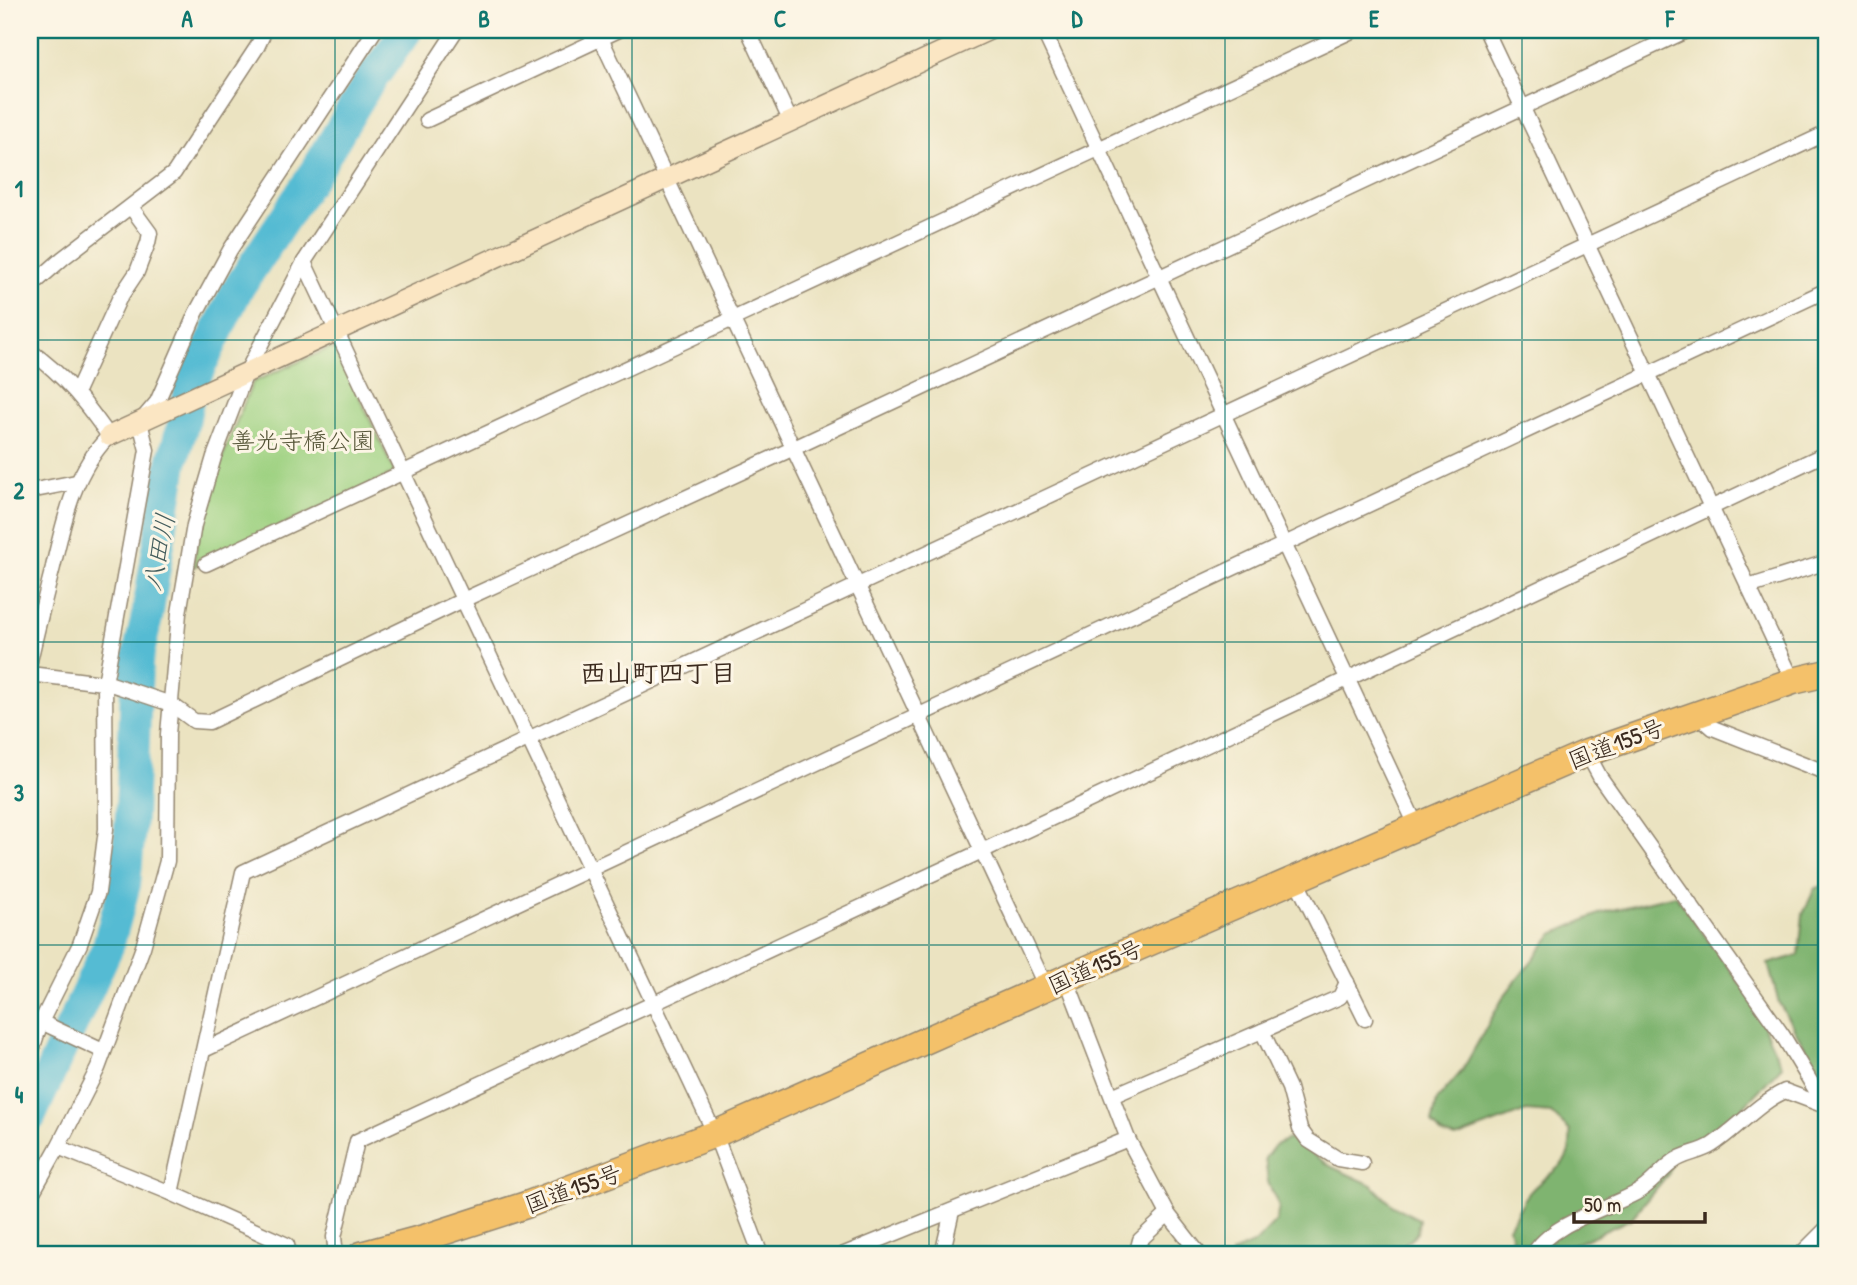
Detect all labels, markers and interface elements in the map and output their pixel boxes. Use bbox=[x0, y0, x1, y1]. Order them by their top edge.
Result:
text: A bbox=[181, 3, 193, 34]
text: B bbox=[478, 3, 490, 34]
text: C bbox=[774, 3, 786, 34]
text: D bbox=[1072, 3, 1084, 34]
text: E bbox=[1369, 3, 1380, 34]
text: F bbox=[1665, 3, 1676, 34]
text: 1 bbox=[15, 173, 23, 204]
park label: 善光寺橋公園 bbox=[231, 424, 375, 456]
text: 2 bbox=[14, 475, 25, 506]
water label: 八田川 bbox=[133, 510, 183, 594]
district label: 西山町四丁目 bbox=[580, 655, 736, 690]
street label: 国道155号 bbox=[1563, 710, 1669, 776]
text: 3 bbox=[14, 777, 24, 808]
street label: 国道155号 bbox=[1042, 931, 1148, 1001]
text: 4 bbox=[15, 1079, 24, 1110]
street label: 国道155号 bbox=[520, 1156, 626, 1220]
scale bar bbox=[1574, 1180, 1705, 1224]
text: 50 m bbox=[1584, 1190, 1621, 1219]

